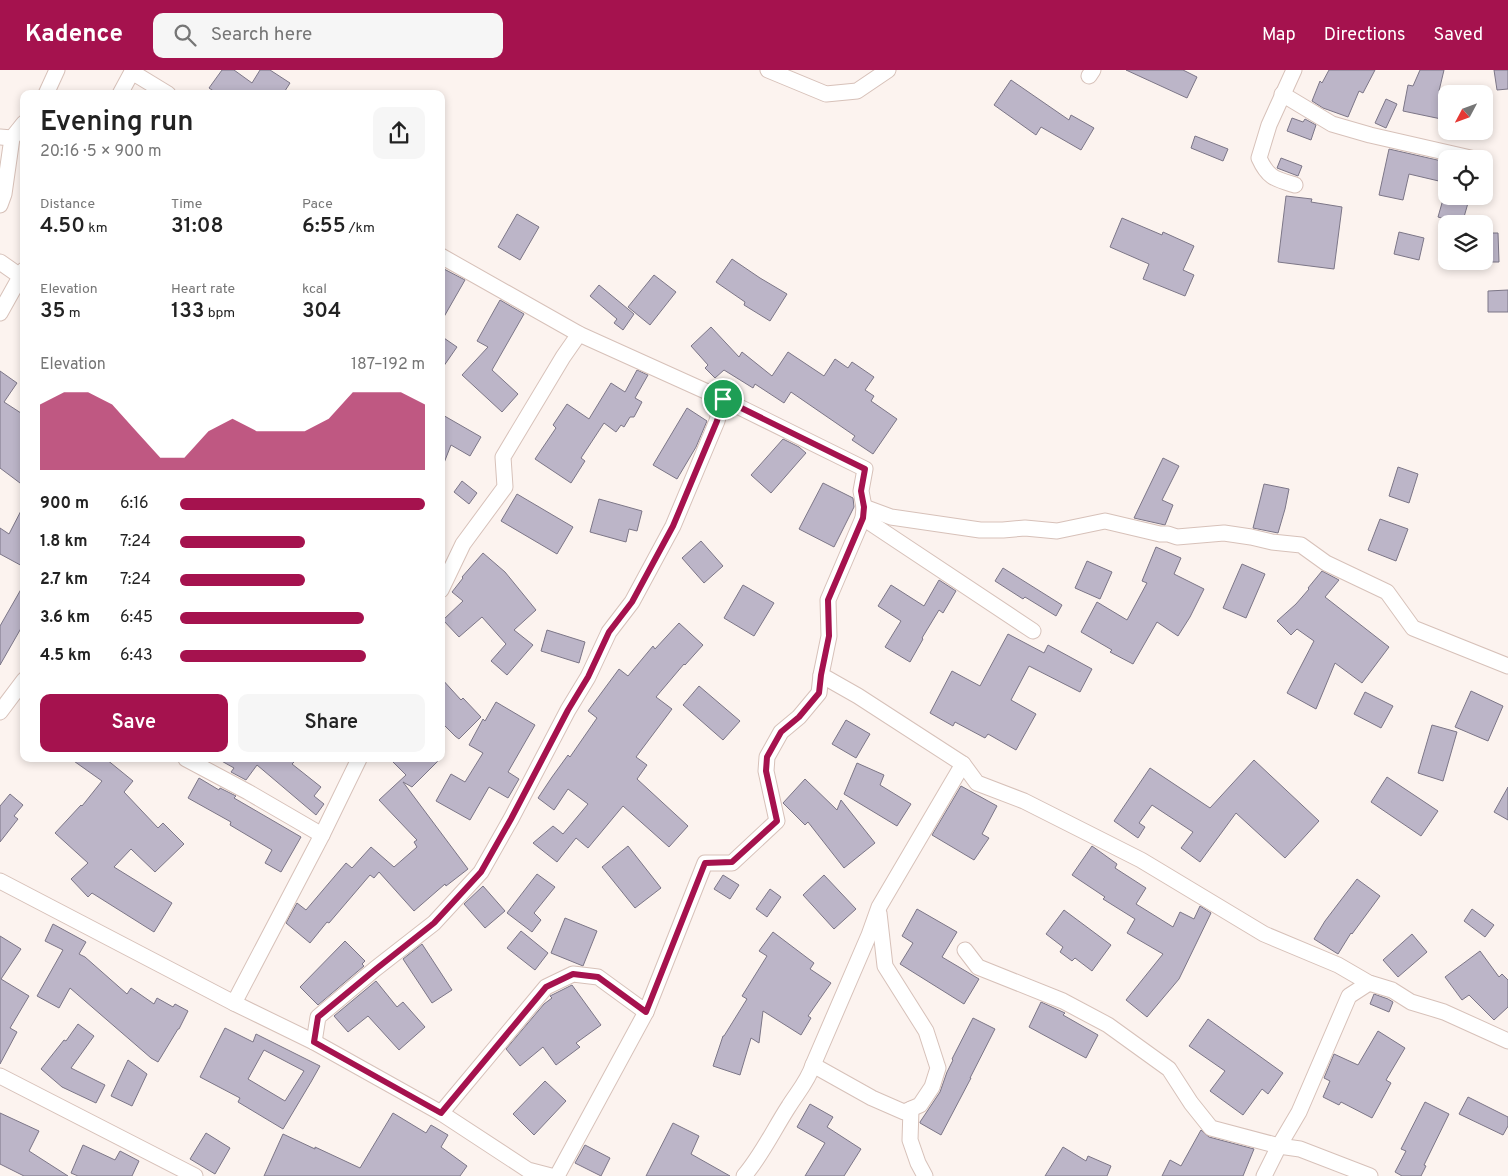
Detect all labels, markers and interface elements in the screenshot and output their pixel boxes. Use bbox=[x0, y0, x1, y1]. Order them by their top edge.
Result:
search box bbox=[153, 13, 503, 58]
text: Kadence bbox=[25, 20, 123, 50]
icon: search bbox=[171, 21, 199, 49]
text: Search here bbox=[211, 23, 312, 47]
text: Map bbox=[1262, 24, 1296, 47]
text: Directions bbox=[1324, 24, 1406, 47]
text: Saved bbox=[1434, 24, 1483, 47]
north arrow bbox=[1438, 85, 1492, 140]
map controls bbox=[1438, 85, 1493, 270]
text: Evening run bbox=[40, 105, 194, 141]
button: share bbox=[373, 107, 425, 159]
text: 20:16 · 5 × 900 m bbox=[40, 142, 162, 162]
button: locate bbox=[1438, 150, 1493, 205]
text: Distance bbox=[40, 196, 95, 213]
text: Time bbox=[171, 196, 202, 213]
text: Pace bbox=[302, 196, 333, 213]
text: 4.50 bbox=[40, 213, 85, 240]
text: 31:08 bbox=[171, 213, 224, 240]
text: 6:55 bbox=[302, 213, 346, 240]
button: layers bbox=[1438, 215, 1493, 270]
text: km bbox=[85, 220, 108, 237]
text: /km bbox=[346, 220, 375, 237]
text: Elevation bbox=[40, 281, 98, 298]
text: Heart rate bbox=[171, 281, 235, 298]
text: kcal bbox=[302, 281, 327, 298]
text: 35 bbox=[40, 298, 66, 325]
text: 133 bbox=[171, 298, 204, 325]
text: 304 bbox=[302, 298, 341, 325]
text: m bbox=[66, 305, 81, 322]
text: bpm bbox=[204, 305, 235, 322]
text: Elevation bbox=[40, 355, 106, 375]
text: 187–192 m bbox=[351, 355, 425, 375]
pin bbox=[702, 378, 744, 420]
icon: arrive bbox=[709, 385, 737, 413]
text: 900 m bbox=[40, 494, 89, 514]
text: 6:16 bbox=[120, 494, 149, 514]
text: 1.8 km bbox=[40, 532, 87, 552]
text: 7:24 bbox=[120, 532, 151, 552]
text: 2.7 km bbox=[40, 570, 88, 590]
text: 7:24 bbox=[120, 570, 151, 590]
text: 3.6 km bbox=[40, 608, 90, 628]
text: 6:45 bbox=[120, 608, 153, 628]
text: 4.5 km bbox=[40, 646, 91, 666]
text: 6:43 bbox=[120, 646, 153, 666]
button: Save bbox=[40, 694, 228, 752]
button: Share bbox=[238, 694, 425, 752]

